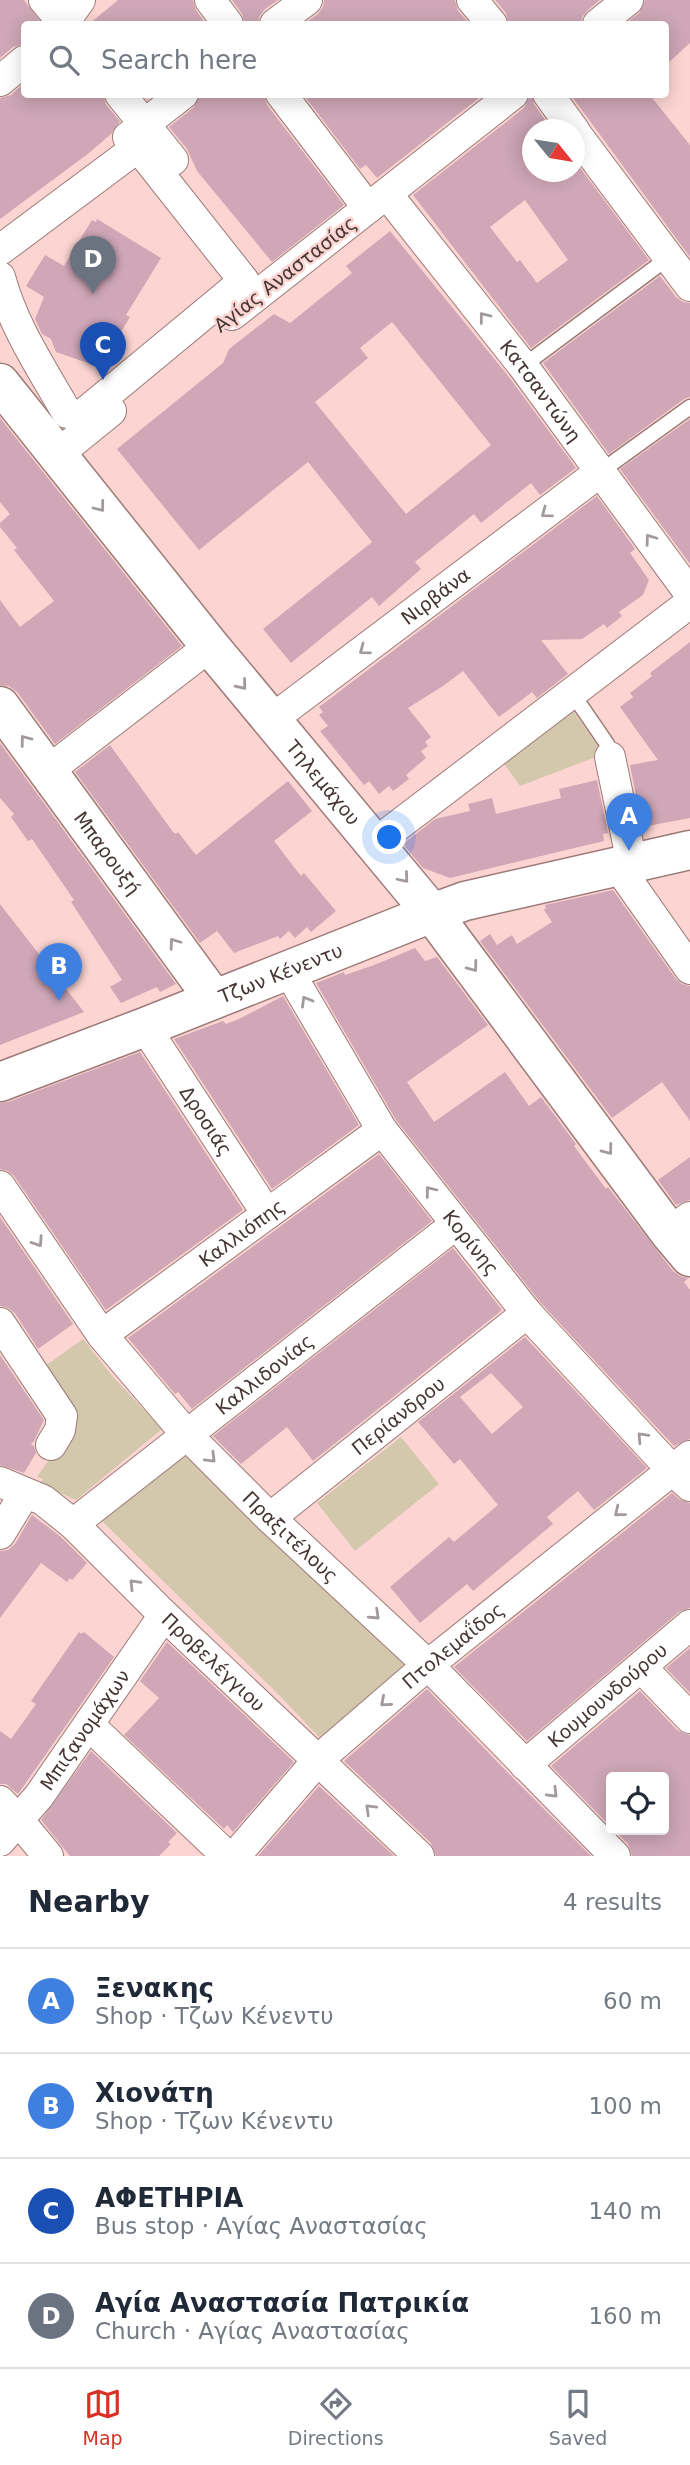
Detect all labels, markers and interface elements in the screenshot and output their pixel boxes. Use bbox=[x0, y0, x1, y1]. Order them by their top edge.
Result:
search box bbox=[21, 21, 669, 98]
icon: search bbox=[45, 41, 83, 79]
text: Search here bbox=[101, 45, 257, 75]
north arrow bbox=[522, 119, 585, 182]
street label: Αγίας Αναστασίας bbox=[209, 212, 361, 336]
pin: D bbox=[70, 236, 116, 294]
one-way arrow bbox=[480, 313, 493, 325]
pin: C bbox=[80, 322, 126, 380]
street label: Κατσαντώνη bbox=[496, 336, 586, 446]
one-way arrow bbox=[92, 500, 105, 512]
one-way arrow bbox=[541, 505, 554, 518]
one-way arrow bbox=[645, 534, 658, 547]
street label: Νιρβάνα bbox=[397, 563, 474, 629]
one-way arrow bbox=[359, 642, 372, 654]
one-way arrow bbox=[234, 677, 246, 690]
one-way arrow bbox=[21, 735, 34, 747]
street label: Τηλεμάχου bbox=[281, 735, 365, 829]
pin: A bbox=[606, 793, 652, 851]
street label: Μπαρουξή bbox=[70, 807, 145, 899]
your location bbox=[372, 820, 406, 854]
one-way arrow bbox=[396, 870, 408, 883]
one-way arrow bbox=[170, 938, 182, 951]
street label: Τζων Κένεντυ bbox=[215, 939, 346, 1008]
pin: B bbox=[36, 943, 82, 1001]
one-way arrow bbox=[465, 960, 477, 972]
one-way arrow bbox=[301, 995, 314, 1008]
street label: Δροσιάς bbox=[175, 1082, 237, 1160]
one-way arrow bbox=[600, 1142, 612, 1155]
one-way arrow bbox=[425, 1186, 438, 1199]
street label: Καλλιόπης bbox=[195, 1194, 289, 1271]
street label: Κορίνης bbox=[439, 1206, 503, 1279]
one-way arrow bbox=[30, 1234, 43, 1247]
street label: Καλλιδονίας bbox=[211, 1329, 318, 1419]
street label: Περίανδρου bbox=[347, 1372, 449, 1459]
one-way arrow bbox=[638, 1432, 650, 1445]
one-way arrow bbox=[202, 1450, 215, 1463]
street label: Πραξιτέλους bbox=[239, 1487, 343, 1587]
one-way arrow bbox=[614, 1504, 626, 1517]
one-way arrow bbox=[130, 1579, 143, 1592]
street label: Πτολεμαΐδος bbox=[398, 1598, 508, 1693]
one-way arrow bbox=[367, 1607, 380, 1620]
street label: Προβελέγγιου bbox=[158, 1608, 270, 1716]
street label: Κουμουνδούρου bbox=[543, 1638, 671, 1752]
street label: Μπιζανομάχων bbox=[35, 1665, 134, 1794]
one-way arrow bbox=[381, 1694, 394, 1706]
map controls bbox=[606, 1772, 669, 1835]
button: locate bbox=[606, 1772, 669, 1835]
one-way arrow bbox=[545, 1785, 558, 1798]
one-way arrow bbox=[365, 1804, 378, 1817]
text: Nearby bbox=[28, 1884, 150, 1919]
text: 4 results bbox=[563, 1889, 662, 1915]
text: Ξενακης bbox=[95, 1973, 214, 2003]
text: A bbox=[42, 1988, 60, 2014]
text: 60 m bbox=[603, 1988, 662, 2014]
text: Shop · Τζων Κένεντυ bbox=[95, 2003, 334, 2029]
text: Χιονάτη bbox=[95, 2078, 214, 2108]
text: B bbox=[42, 2093, 60, 2119]
text: 100 m bbox=[588, 2093, 662, 2119]
text: Shop · Τζων Κένεντυ bbox=[95, 2108, 334, 2134]
text: ΑΦΕΤΗΡΙΑ bbox=[95, 2183, 243, 2213]
text: C bbox=[43, 2198, 59, 2224]
text: 140 m bbox=[588, 2198, 662, 2224]
text: Bus stop · Αγίας Αναστασίας bbox=[95, 2213, 428, 2239]
text: Αγία Αναστασία Πατρικία bbox=[95, 2288, 469, 2318]
text: D bbox=[41, 2303, 61, 2329]
text: 160 m bbox=[588, 2303, 662, 2329]
text: Church · Αγίας Αναστασίας bbox=[95, 2318, 410, 2344]
tab: Map bbox=[83, 2385, 123, 2449]
tab: Directions bbox=[288, 2385, 384, 2449]
tab: Saved bbox=[549, 2385, 607, 2449]

